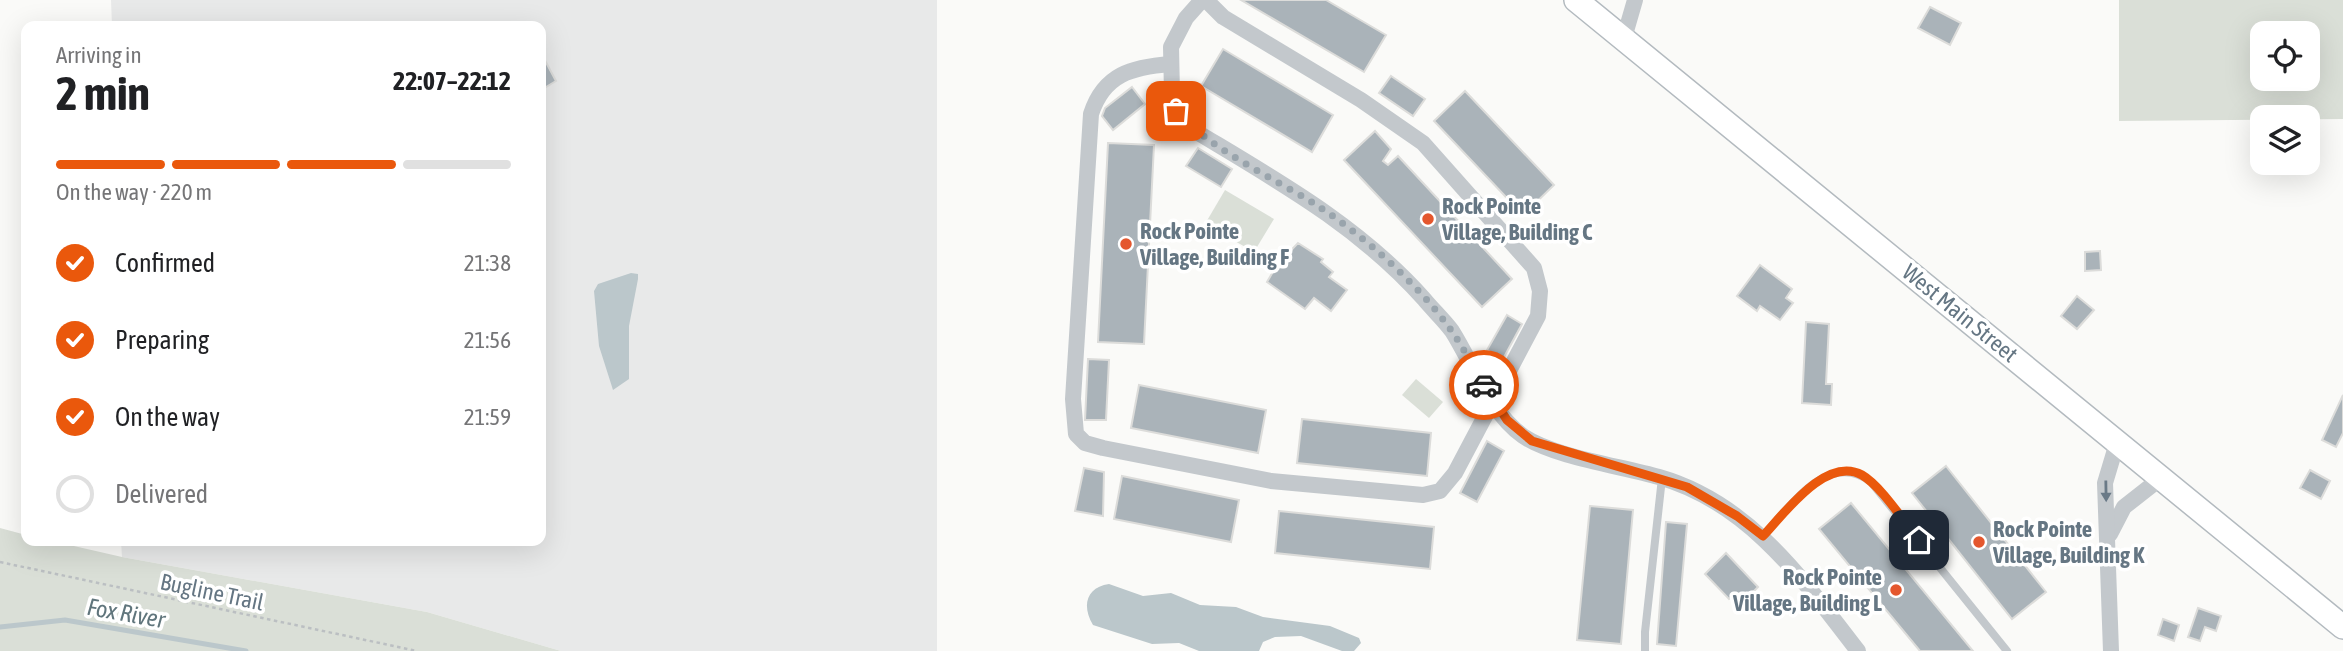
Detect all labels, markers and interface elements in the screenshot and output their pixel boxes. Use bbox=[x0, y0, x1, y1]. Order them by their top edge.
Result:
map controls bbox=[2250, 21, 2320, 175]
button: locate bbox=[2250, 21, 2320, 91]
text: Arriving in bbox=[56, 42, 142, 68]
text: 22:07–22:12 bbox=[393, 66, 511, 96]
text: 2 min bbox=[56, 67, 150, 120]
pin bbox=[1146, 81, 1206, 141]
icon: bag bbox=[1157, 92, 1195, 130]
button: layers bbox=[2250, 105, 2320, 175]
text: On the way · 220 m bbox=[56, 179, 212, 205]
place label: Rock Pointe Village, Building C bbox=[1441, 193, 1593, 245]
marker: Rock Pointe Village, Building C bbox=[1420, 211, 1436, 227]
place label: Rock Pointe Village, Building F bbox=[1139, 218, 1289, 270]
marker: Rock Pointe Village, Building F bbox=[1118, 236, 1134, 252]
icon: check bbox=[56, 244, 94, 282]
text: Confirmed bbox=[115, 248, 215, 278]
text: 21:38 bbox=[464, 250, 511, 276]
street label: West Main Street bbox=[1897, 259, 2023, 367]
icon: check bbox=[56, 321, 94, 359]
text: Preparing bbox=[115, 325, 209, 355]
text: 21:56 bbox=[464, 327, 511, 353]
courier bbox=[1449, 350, 1519, 420]
icon: car bbox=[1465, 366, 1503, 404]
icon: check bbox=[56, 398, 94, 436]
text: On the way bbox=[115, 402, 220, 432]
text: 21:59 bbox=[464, 404, 511, 430]
text: Delivered bbox=[115, 479, 208, 509]
one-way arrow bbox=[2101, 480, 2112, 502]
pin bbox=[1889, 510, 1949, 570]
place label: Rock Pointe Village, Building K bbox=[1992, 516, 2145, 568]
icon: home bbox=[1900, 521, 1938, 559]
marker: Rock Pointe Village, Building K bbox=[1971, 534, 1987, 550]
place label: Rock Pointe Village, Building L bbox=[1732, 564, 1882, 616]
street label: Bugline Trail bbox=[158, 568, 266, 616]
marker: Rock Pointe Village, Building L bbox=[1888, 582, 1904, 598]
water label: Fox River bbox=[85, 593, 168, 633]

